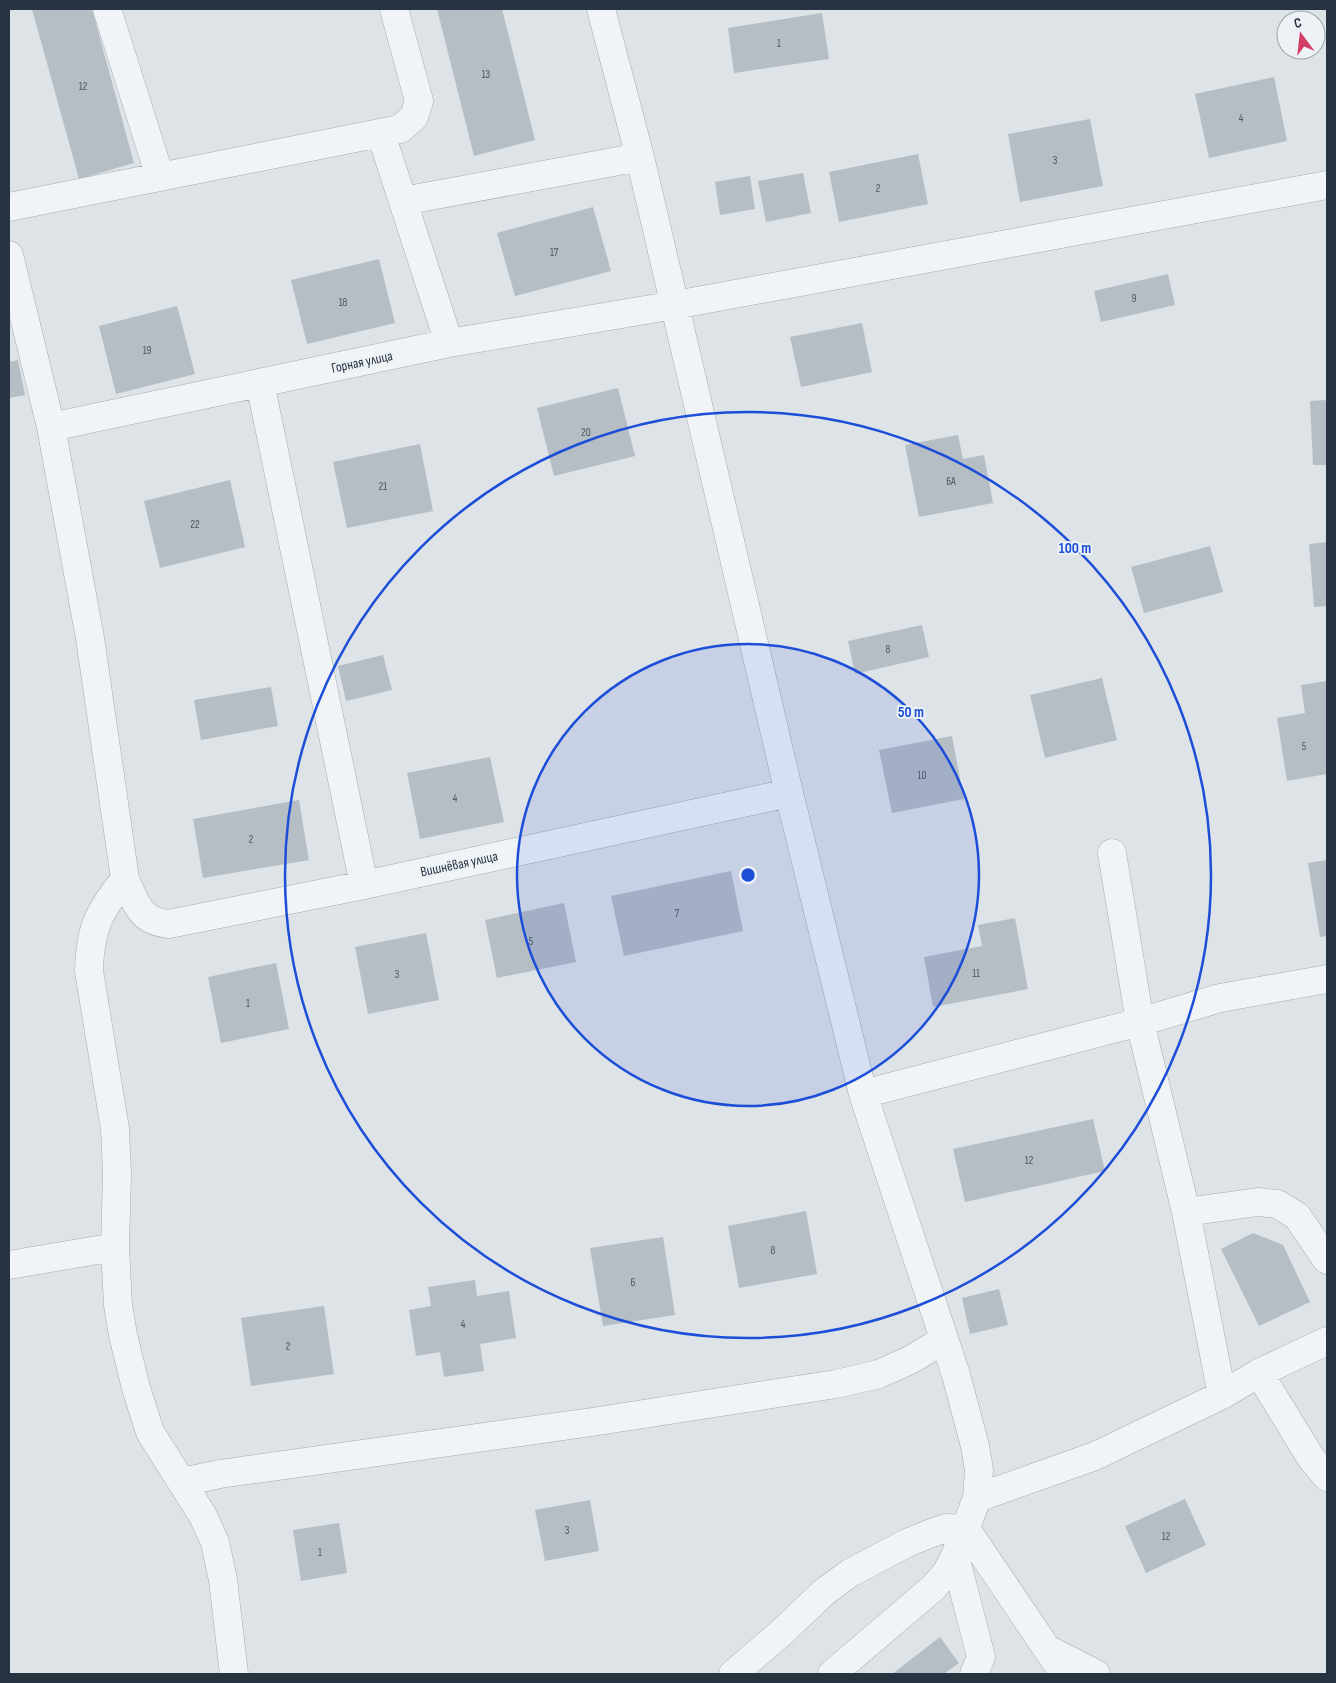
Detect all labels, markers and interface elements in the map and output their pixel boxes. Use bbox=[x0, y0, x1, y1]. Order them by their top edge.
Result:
north arrow bbox=[1276, 10, 1326, 60]
text: С bbox=[1292, 14, 1303, 32]
house number: 1 bbox=[777, 37, 781, 50]
house number: 13 bbox=[482, 68, 491, 81]
house number: 12 bbox=[79, 80, 88, 93]
house number: 4 bbox=[1239, 112, 1244, 125]
house number: 3 bbox=[1053, 154, 1058, 167]
house number: 2 bbox=[876, 182, 881, 195]
house number: 17 bbox=[550, 246, 559, 259]
house number: 9 bbox=[1132, 292, 1137, 305]
house number: 18 bbox=[339, 296, 348, 309]
house number: 19 bbox=[143, 344, 151, 357]
street label: Горная улица bbox=[330, 347, 394, 377]
house number: 20 bbox=[581, 426, 591, 439]
house number: 6А bbox=[946, 475, 956, 488]
house number: 21 bbox=[379, 480, 387, 493]
house number: 22 bbox=[190, 518, 200, 531]
text: 100 m bbox=[1059, 539, 1091, 558]
house number: 8 bbox=[886, 643, 891, 656]
text: 50 m bbox=[898, 703, 924, 722]
house number: 5 bbox=[1302, 740, 1306, 753]
house number: 10 bbox=[918, 769, 926, 782]
house number: 4 bbox=[453, 792, 458, 805]
house number: 2 bbox=[249, 833, 254, 846]
street label: Вишнёвая улица bbox=[419, 848, 499, 880]
centre of rings bbox=[739, 866, 757, 884]
house number: 7 bbox=[675, 907, 680, 920]
house number: 5 bbox=[529, 935, 533, 948]
house number: 11 bbox=[972, 967, 980, 980]
house number: 3 bbox=[395, 968, 400, 981]
house number: 1 bbox=[246, 997, 250, 1010]
house number: 12 bbox=[1025, 1154, 1034, 1167]
house number: 8 bbox=[771, 1244, 776, 1257]
house number: 6 bbox=[631, 1276, 636, 1289]
house number: 4 bbox=[461, 1318, 466, 1331]
house number: 2 bbox=[286, 1340, 291, 1353]
house number: 3 bbox=[565, 1524, 570, 1537]
house number: 12 bbox=[1162, 1530, 1171, 1543]
house number: 1 bbox=[318, 1546, 322, 1559]

